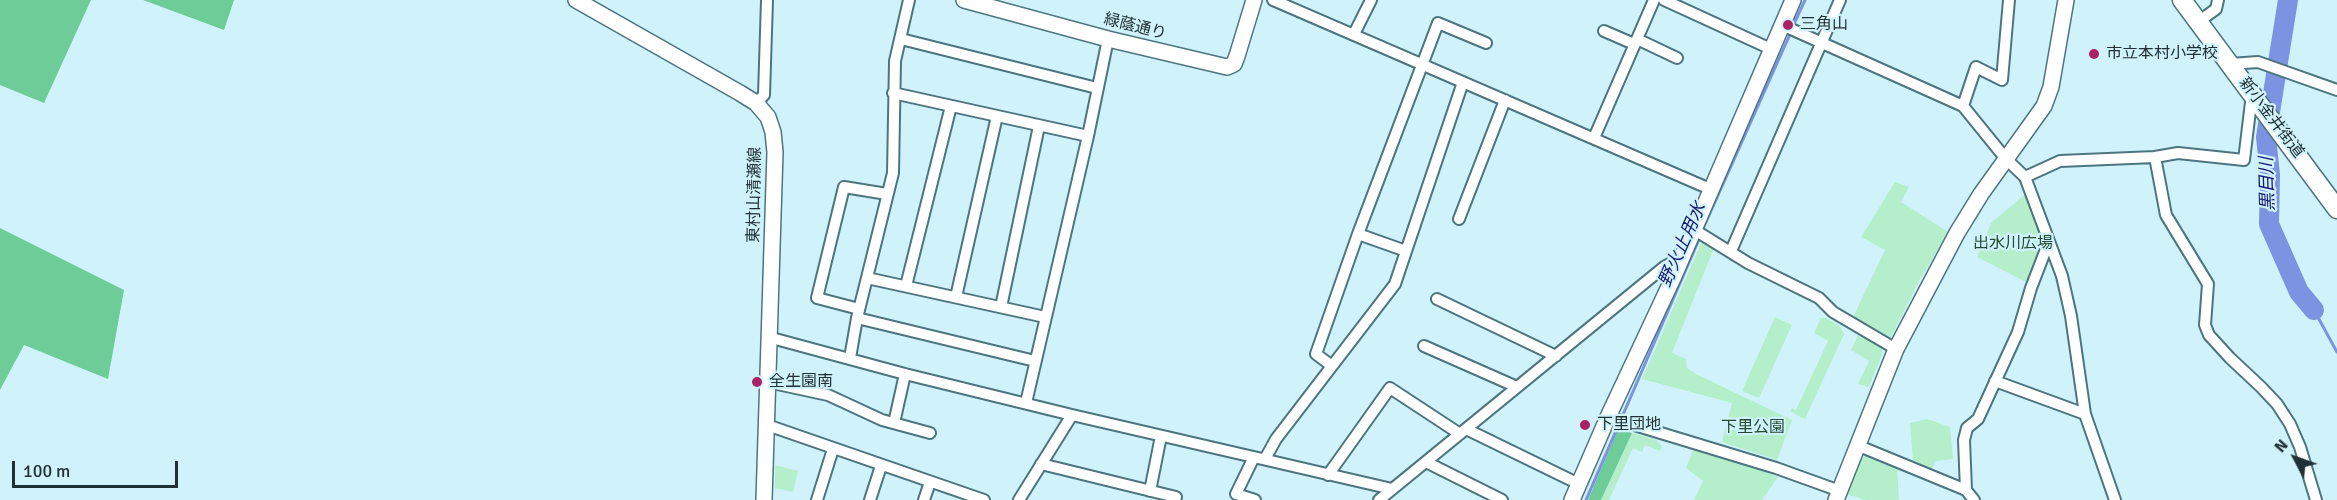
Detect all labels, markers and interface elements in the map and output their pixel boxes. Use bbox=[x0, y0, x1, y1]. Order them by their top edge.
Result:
street label: 緑蔭通り bbox=[1102, 10, 1168, 44]
place label: 三角山 bbox=[1800, 15, 1848, 35]
marker: 三角山 bbox=[1781, 18, 1795, 32]
place label: 市立本村小学校 bbox=[2106, 44, 2218, 64]
marker: 市立本村小学校 bbox=[2087, 47, 2101, 61]
street label: 新小金井街道 bbox=[2234, 74, 2308, 162]
street label: 東村山清瀬線 bbox=[745, 147, 765, 243]
water label: 黒目川 bbox=[2256, 157, 2280, 211]
water label: 野火止用水 bbox=[1655, 199, 1711, 291]
park label: 出水川広場 bbox=[1973, 234, 2053, 254]
place label: 全生園南 bbox=[769, 372, 833, 392]
marker: 全生園南 bbox=[750, 375, 764, 389]
place label: 下里団地 bbox=[1597, 415, 1661, 435]
marker: 下里団地 bbox=[1578, 418, 1592, 432]
park label: 下里公園 bbox=[1721, 418, 1785, 438]
north arrow bbox=[2265, 428, 2325, 488]
text: N bbox=[2270, 435, 2293, 457]
scale bar bbox=[15, 449, 182, 487]
text: 100 m bbox=[23, 460, 70, 482]

